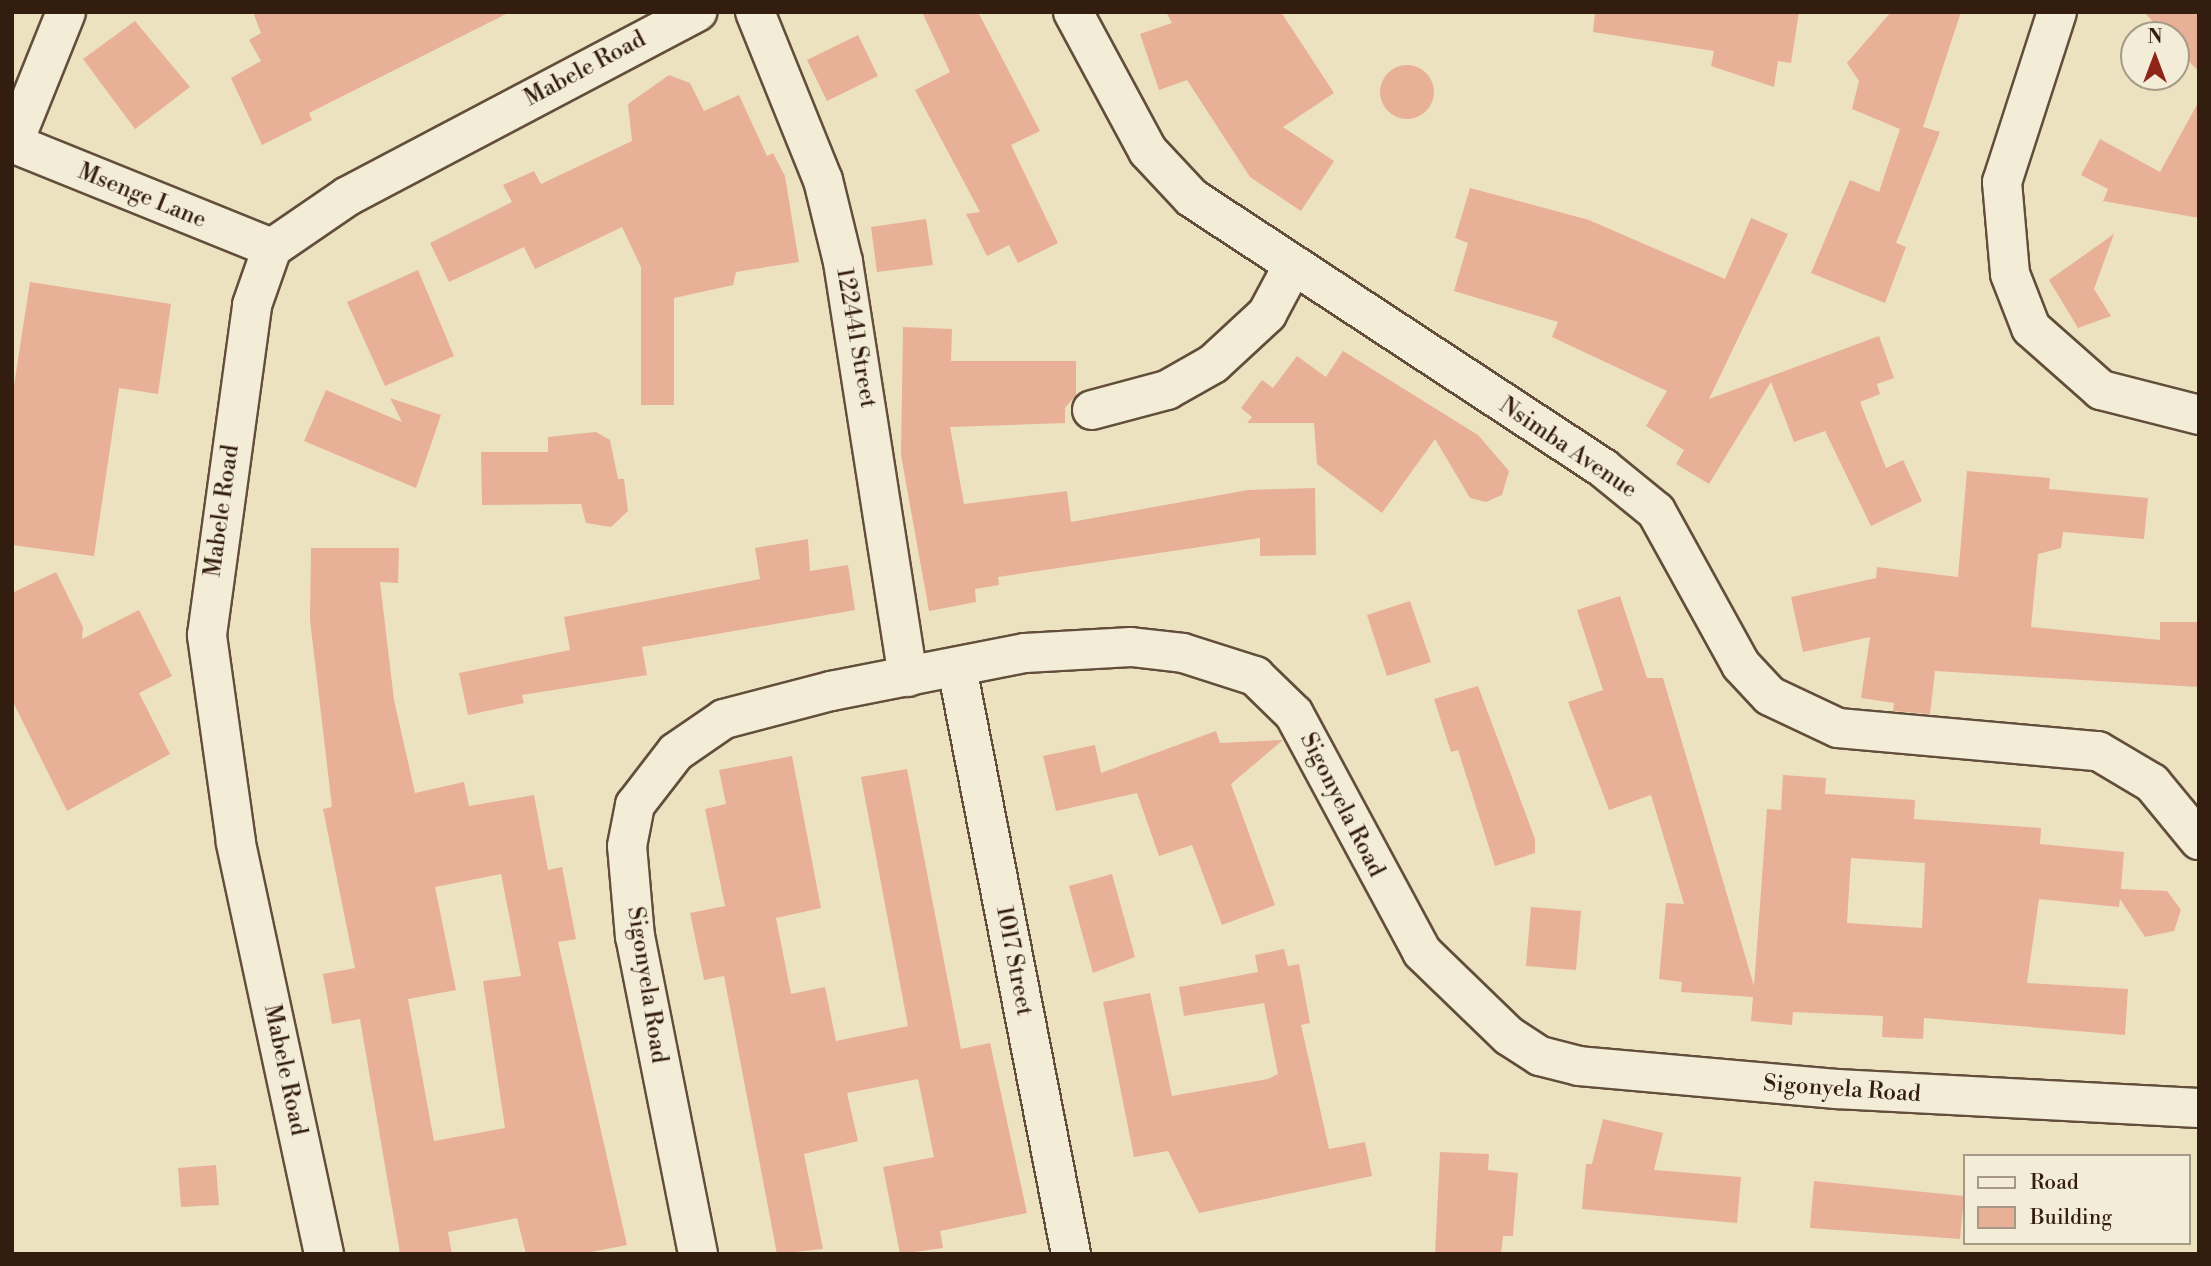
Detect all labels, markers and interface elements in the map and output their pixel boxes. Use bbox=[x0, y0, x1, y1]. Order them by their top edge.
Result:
north arrow bbox=[2120, 21, 2190, 91]
text: N bbox=[2147, 25, 2163, 49]
street label: Mabele Road bbox=[520, 26, 650, 112]
street label: Msenge Lane bbox=[74, 158, 210, 234]
street label: 122441 Street bbox=[830, 266, 882, 410]
street label: Nsimba Avenue bbox=[1494, 392, 1642, 504]
street label: Mabele Road bbox=[199, 443, 245, 579]
street label: Sigonyela Road bbox=[1294, 728, 1390, 882]
street label: 1017 Street bbox=[990, 904, 1038, 1018]
street label: Sigonyela Road bbox=[621, 905, 673, 1065]
street label: Mabele Road bbox=[258, 1002, 312, 1138]
street label: Sigonyela Road bbox=[1762, 1070, 1922, 1108]
legend bbox=[1962, 1154, 2190, 1245]
text: Road bbox=[2030, 1170, 2079, 1196]
text: Building bbox=[2030, 1205, 2112, 1231]

